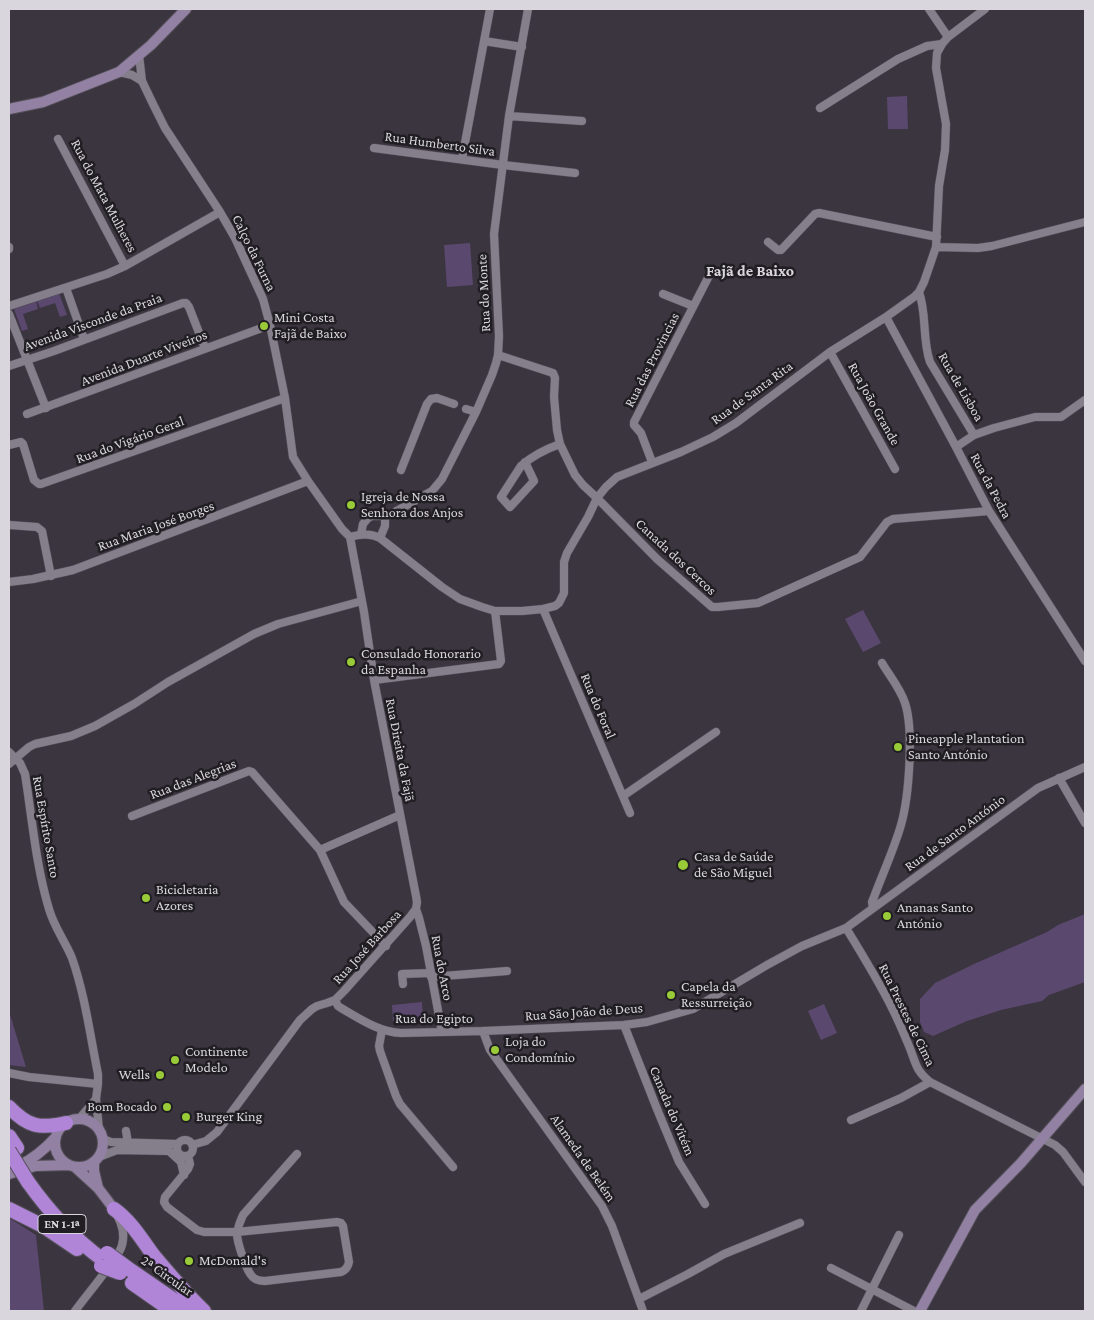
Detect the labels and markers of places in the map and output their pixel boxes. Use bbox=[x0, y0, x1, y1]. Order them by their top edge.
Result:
place label: Mini Costa Fajã de Baixo bbox=[274, 310, 347, 342]
marker: Mini Costa Fajã de Baixo bbox=[258, 320, 270, 332]
place label: Igreja de Nossa Senhora dos Anjos bbox=[361, 489, 463, 522]
marker: Igreja de Nossa Senhora dos Anjos bbox=[345, 499, 357, 511]
place label: Consulado Honorario da Espanha bbox=[361, 646, 481, 679]
marker: Consulado Honorario da Espanha bbox=[345, 656, 357, 668]
place label: Pineapple Plantation Santo António bbox=[908, 731, 1024, 764]
marker: Pineapple Plantation Santo António bbox=[892, 741, 904, 753]
place label: Casa de Saúde de São Miguel bbox=[694, 849, 773, 882]
marker: Casa de Saúde de São Miguel bbox=[676, 858, 690, 872]
place label: Bicicletaria Azores bbox=[156, 882, 219, 914]
marker: Bicicletaria Azores bbox=[140, 892, 152, 904]
place label: Ananas Santo António bbox=[897, 900, 973, 932]
marker: Ananas Santo António bbox=[881, 910, 893, 922]
place label: Capela da Ressurreição bbox=[681, 979, 752, 1012]
marker: Capela da Ressurreição bbox=[665, 989, 677, 1001]
place label: Loja do Condomínio bbox=[505, 1034, 575, 1066]
place label: Continente Modelo bbox=[185, 1044, 248, 1076]
marker: Loja do Condomínio bbox=[489, 1044, 501, 1056]
marker: Continente Modelo bbox=[169, 1054, 181, 1066]
place label: Wells bbox=[119, 1067, 150, 1083]
marker: Wells bbox=[154, 1069, 166, 1081]
place label: Bom Bocado bbox=[87, 1099, 157, 1115]
marker: Bom Bocado bbox=[161, 1101, 173, 1113]
place label: Burger King bbox=[196, 1109, 262, 1125]
marker: Burger King bbox=[180, 1111, 192, 1123]
place label: McDonald's bbox=[199, 1253, 266, 1269]
marker: McDonald's bbox=[183, 1255, 195, 1267]

